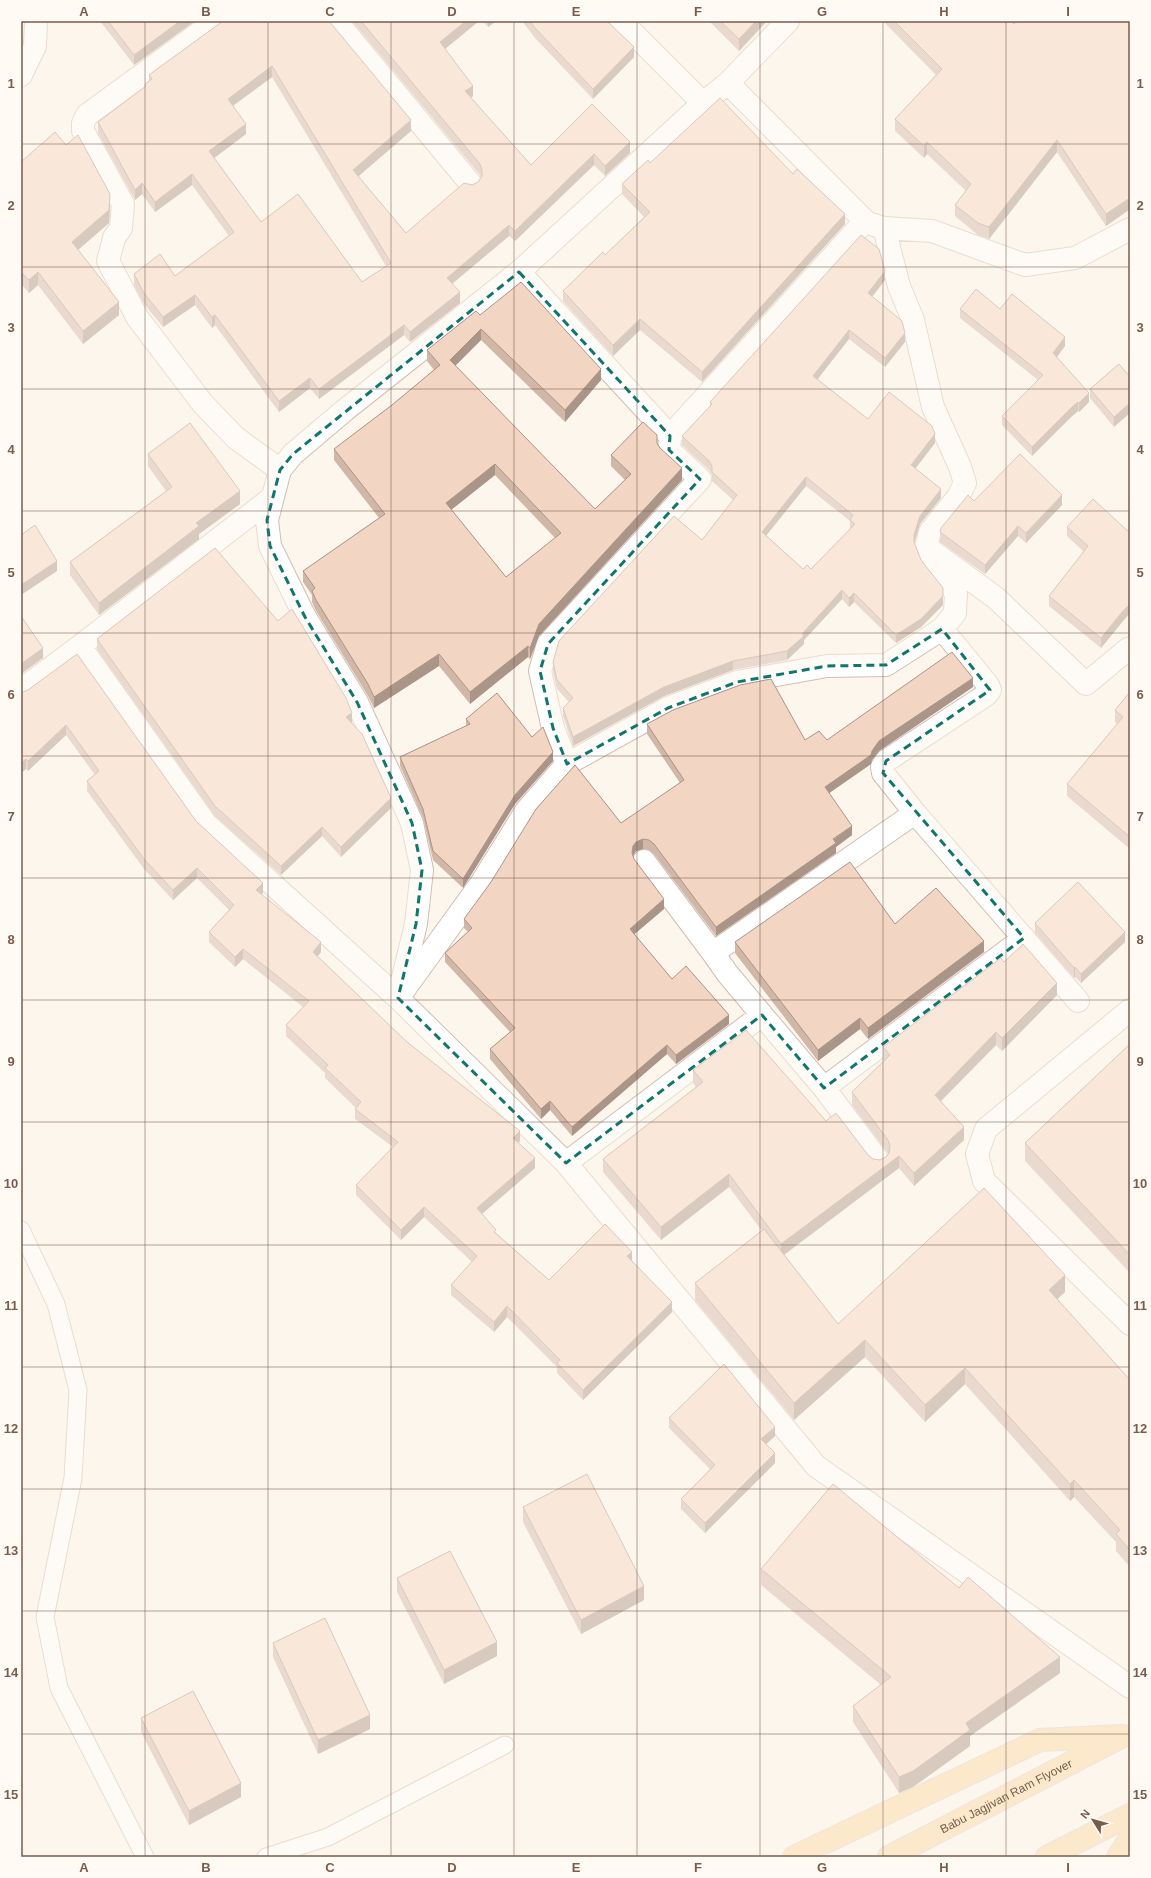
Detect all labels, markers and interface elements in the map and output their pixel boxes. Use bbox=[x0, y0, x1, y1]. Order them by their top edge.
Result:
text: A bbox=[79, 4, 89, 19]
text: B bbox=[201, 4, 211, 19]
text: C bbox=[325, 4, 335, 19]
text: D bbox=[447, 4, 457, 19]
text: E bbox=[572, 4, 581, 19]
text: F bbox=[694, 4, 702, 19]
text: G bbox=[817, 4, 827, 19]
text: H bbox=[939, 4, 949, 19]
text: I bbox=[1066, 4, 1070, 19]
text: 1 bbox=[7, 76, 15, 91]
text: 1 bbox=[1136, 76, 1144, 91]
text: 2 bbox=[7, 198, 15, 213]
text: 2 bbox=[1136, 198, 1144, 213]
text: 3 bbox=[7, 320, 15, 335]
text: 3 bbox=[1136, 320, 1144, 335]
text: 4 bbox=[7, 442, 15, 457]
text: 4 bbox=[1136, 442, 1144, 457]
text: 5 bbox=[7, 565, 15, 580]
text: 5 bbox=[1136, 565, 1144, 580]
text: 6 bbox=[7, 687, 15, 702]
text: 6 bbox=[1136, 687, 1144, 702]
text: 7 bbox=[7, 809, 15, 824]
text: 7 bbox=[1136, 809, 1144, 824]
text: 8 bbox=[7, 932, 15, 947]
text: 8 bbox=[1136, 932, 1144, 947]
text: 9 bbox=[7, 1054, 15, 1069]
text: 9 bbox=[1136, 1054, 1144, 1069]
text: 10 bbox=[4, 1176, 18, 1191]
text: 10 bbox=[1133, 1176, 1147, 1191]
text: 11 bbox=[4, 1298, 18, 1313]
text: 11 bbox=[1133, 1298, 1147, 1313]
text: 12 bbox=[4, 1421, 18, 1436]
text: 12 bbox=[1133, 1421, 1147, 1436]
text: 13 bbox=[4, 1543, 18, 1558]
text: 13 bbox=[1133, 1543, 1147, 1558]
text: 14 bbox=[4, 1665, 19, 1680]
text: 14 bbox=[1133, 1665, 1148, 1680]
street label: Babu Jagjivan Ram Flyover bbox=[938, 1756, 1075, 1836]
text: 15 bbox=[4, 1787, 18, 1802]
text: 15 bbox=[1133, 1787, 1147, 1802]
north arrow bbox=[1073, 1800, 1113, 1840]
text: N bbox=[1078, 1807, 1092, 1821]
text: A bbox=[79, 1860, 89, 1875]
text: B bbox=[201, 1860, 211, 1875]
text: C bbox=[325, 1860, 335, 1875]
text: D bbox=[447, 1860, 457, 1875]
text: E bbox=[572, 1860, 581, 1875]
text: F bbox=[694, 1860, 702, 1875]
text: G bbox=[817, 1860, 827, 1875]
text: H bbox=[939, 1860, 949, 1875]
text: I bbox=[1066, 1860, 1070, 1875]

